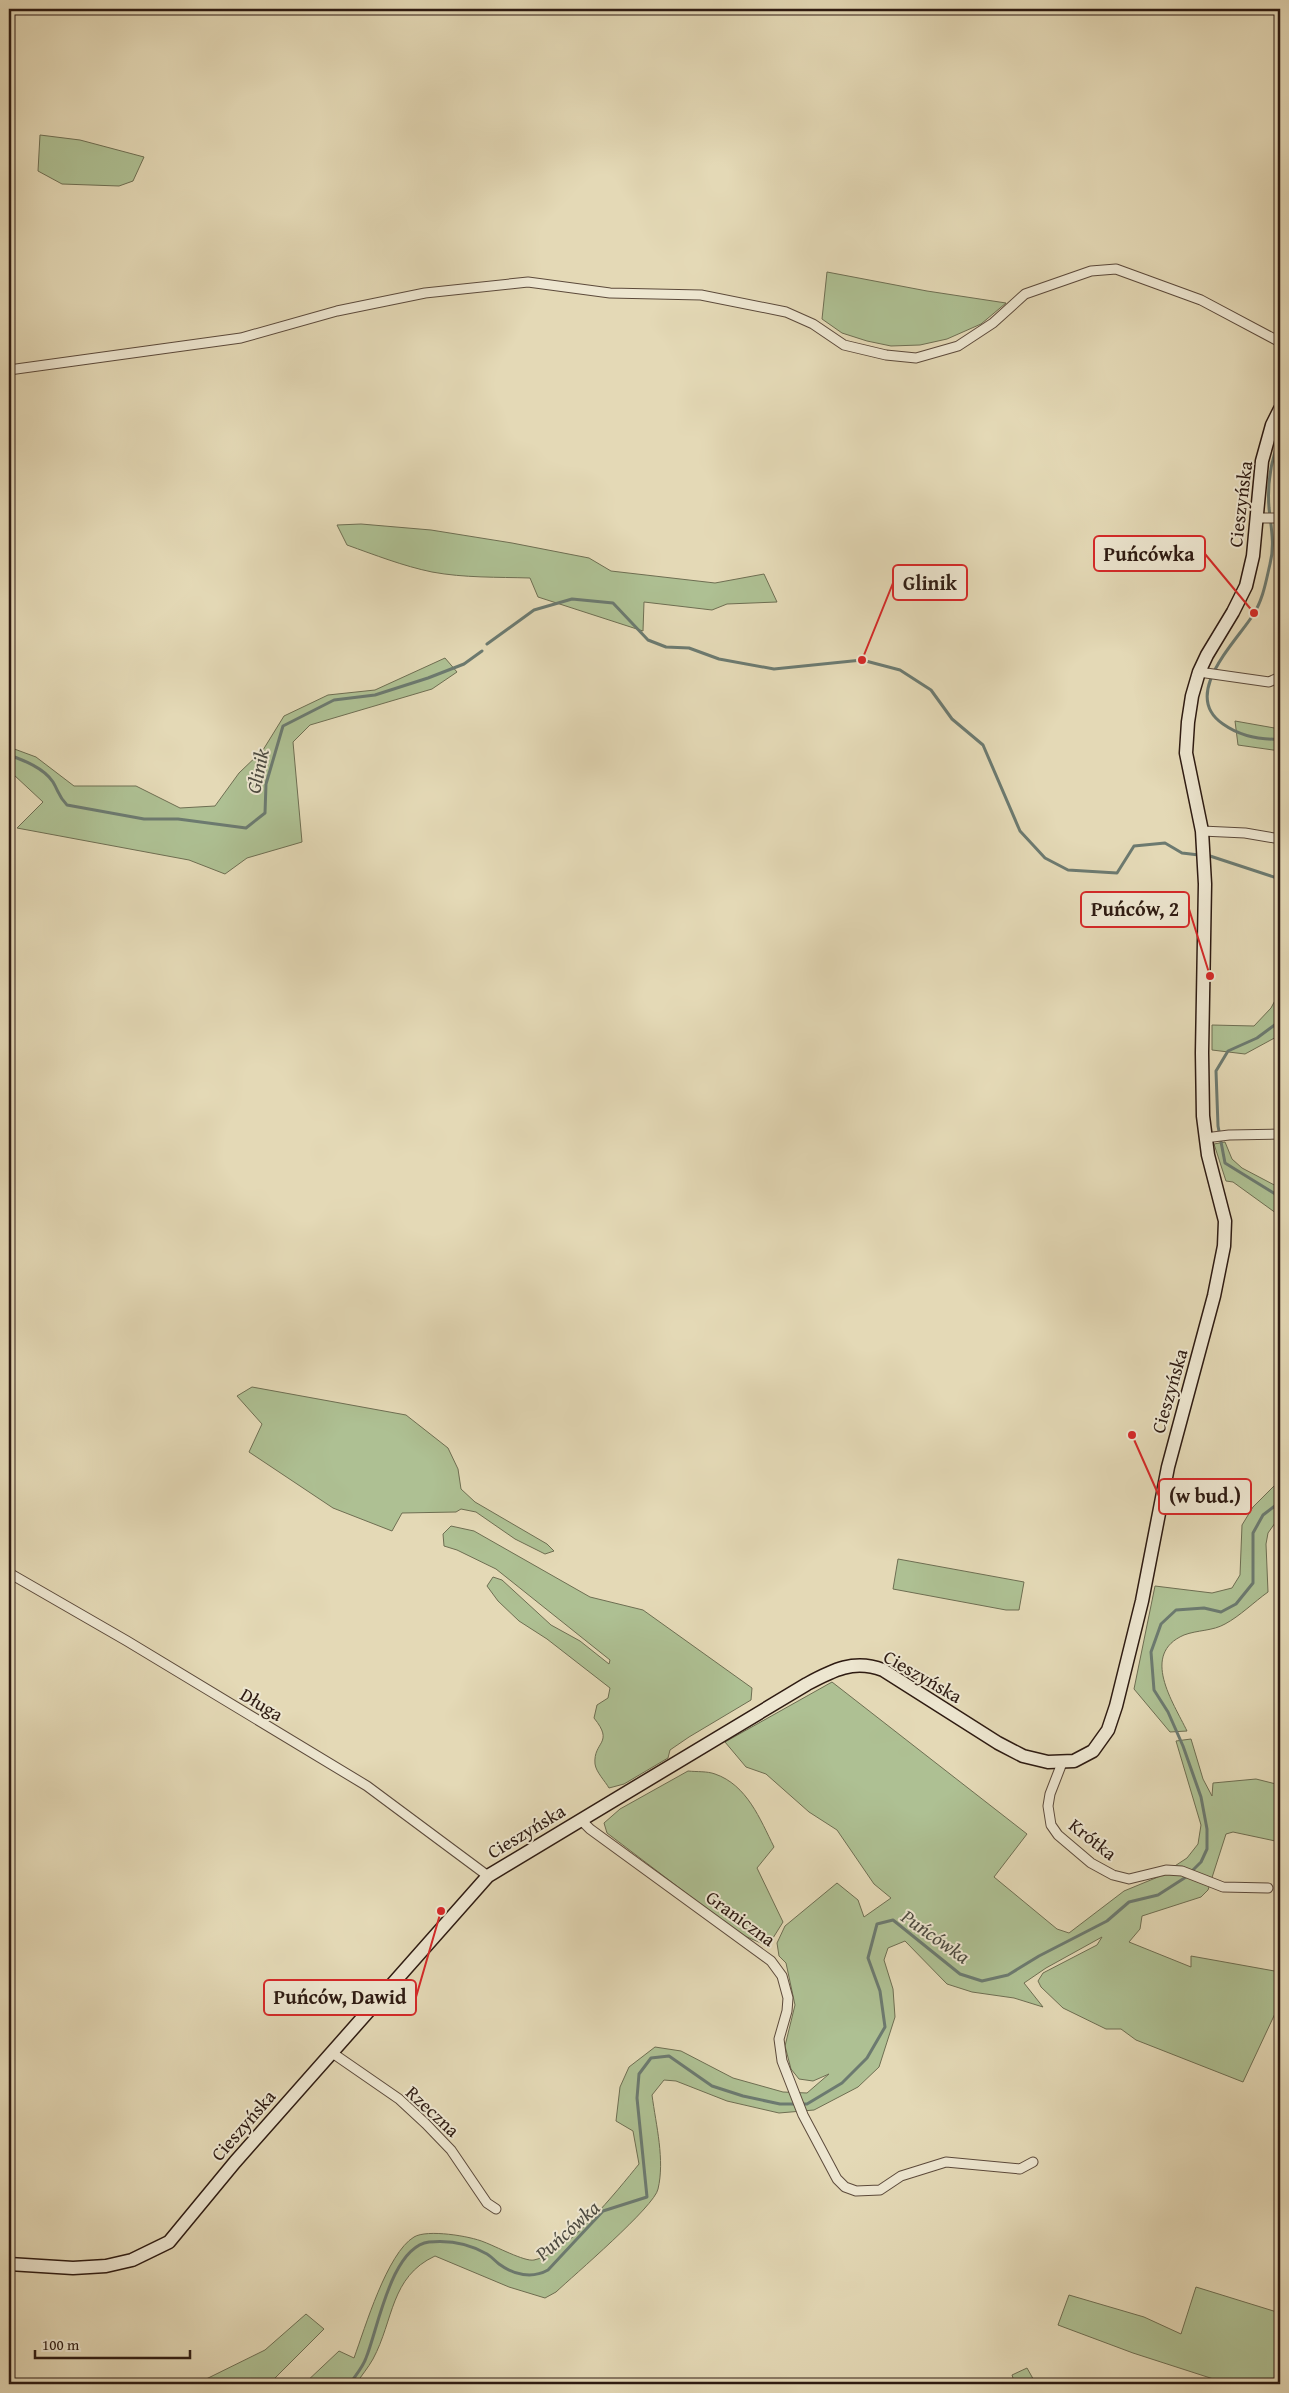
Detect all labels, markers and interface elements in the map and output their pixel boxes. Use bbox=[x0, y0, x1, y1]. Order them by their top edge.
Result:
street label: Cieszyńska bbox=[1221, 459, 1259, 549]
callout: Puńcówka bbox=[1094, 536, 1205, 571]
text: Puńcówka bbox=[1104, 539, 1195, 568]
callout: Glinik bbox=[893, 565, 967, 600]
text: Glinik bbox=[903, 568, 958, 597]
water label: Glinik bbox=[238, 745, 276, 796]
callout: Puńców, 2 bbox=[1081, 892, 1189, 927]
text: Puńców, 2 bbox=[1091, 894, 1179, 923]
street label: Cieszyńska bbox=[1144, 1345, 1194, 1437]
callout: (w bud.) bbox=[1159, 1479, 1251, 1514]
text: (w bud.) bbox=[1169, 1481, 1241, 1510]
street label: Cieszyńska bbox=[878, 1642, 968, 1710]
street label: Długa bbox=[235, 1680, 289, 1728]
street label: Cieszyńska bbox=[482, 1797, 570, 1865]
street label: Krótka bbox=[1063, 1811, 1123, 1867]
street label: Graniczna bbox=[700, 1883, 782, 1953]
water label: Puńcówka bbox=[895, 1901, 977, 1971]
callout: Puńców, Dawid bbox=[264, 1980, 416, 2015]
text: Puńców, Dawid bbox=[274, 1982, 407, 2011]
street label: Rzeczna bbox=[400, 2079, 466, 2143]
street label: Cieszyńska bbox=[204, 2083, 282, 2167]
water label: Puńcówka bbox=[528, 2193, 606, 2268]
scale bar bbox=[35, 2328, 190, 2360]
text: 100 m bbox=[42, 2334, 80, 2355]

